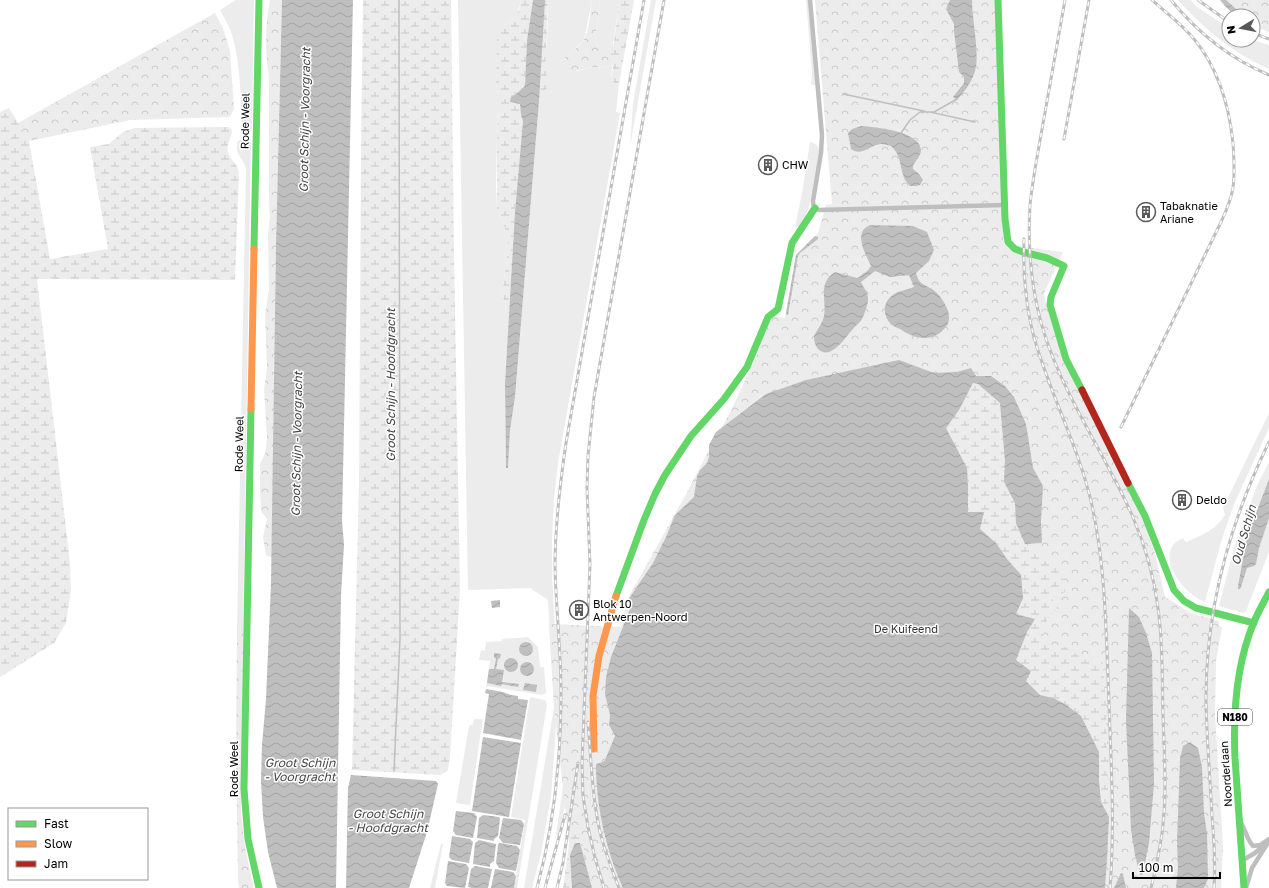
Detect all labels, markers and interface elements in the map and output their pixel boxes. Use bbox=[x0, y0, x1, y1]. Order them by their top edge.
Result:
north arrow bbox=[1221, 8, 1261, 48]
text: N bbox=[1224, 25, 1238, 35]
water label: Groot Schijn - Voorgracht bbox=[296, 46, 313, 193]
street label: Rode Weel bbox=[238, 92, 251, 149]
building icon: CHW bbox=[757, 154, 779, 176]
place label: CHW bbox=[782, 158, 809, 171]
place label: Tabaknatie Ariane bbox=[1160, 199, 1218, 225]
building icon: Tabaknatie Ariane bbox=[1135, 201, 1157, 223]
water label: Groot Schijn - Hoofdgracht bbox=[383, 307, 398, 462]
water label: Groot Schijn - Voorgracht bbox=[288, 370, 305, 517]
street label: Rode Weel bbox=[232, 415, 245, 472]
building icon: Deldo bbox=[1171, 489, 1193, 511]
place label: Deldo bbox=[1196, 493, 1227, 506]
water label: Oud Schijn bbox=[1228, 502, 1259, 567]
place label: Blok 10 Antwerpen-Noord bbox=[593, 597, 688, 623]
building icon: Blok 10 Antwerpen-Noord bbox=[568, 599, 590, 621]
park label: De Kuifeend bbox=[874, 622, 938, 635]
road number: N180 bbox=[1218, 709, 1252, 725]
street label: Rode Weel bbox=[227, 740, 240, 797]
street label: Noorderlaan bbox=[1217, 741, 1234, 807]
water label: Groot Schijn - Voorgracht bbox=[264, 755, 337, 784]
water label: Groot Schijn - Hoofdgracht bbox=[348, 806, 429, 835]
legend bbox=[8, 808, 148, 880]
text: Fast bbox=[44, 816, 69, 831]
text: Slow bbox=[44, 836, 72, 851]
scale bar bbox=[1133, 854, 1220, 880]
text: Jam bbox=[44, 856, 68, 871]
text: 100 m bbox=[1139, 860, 1173, 875]

